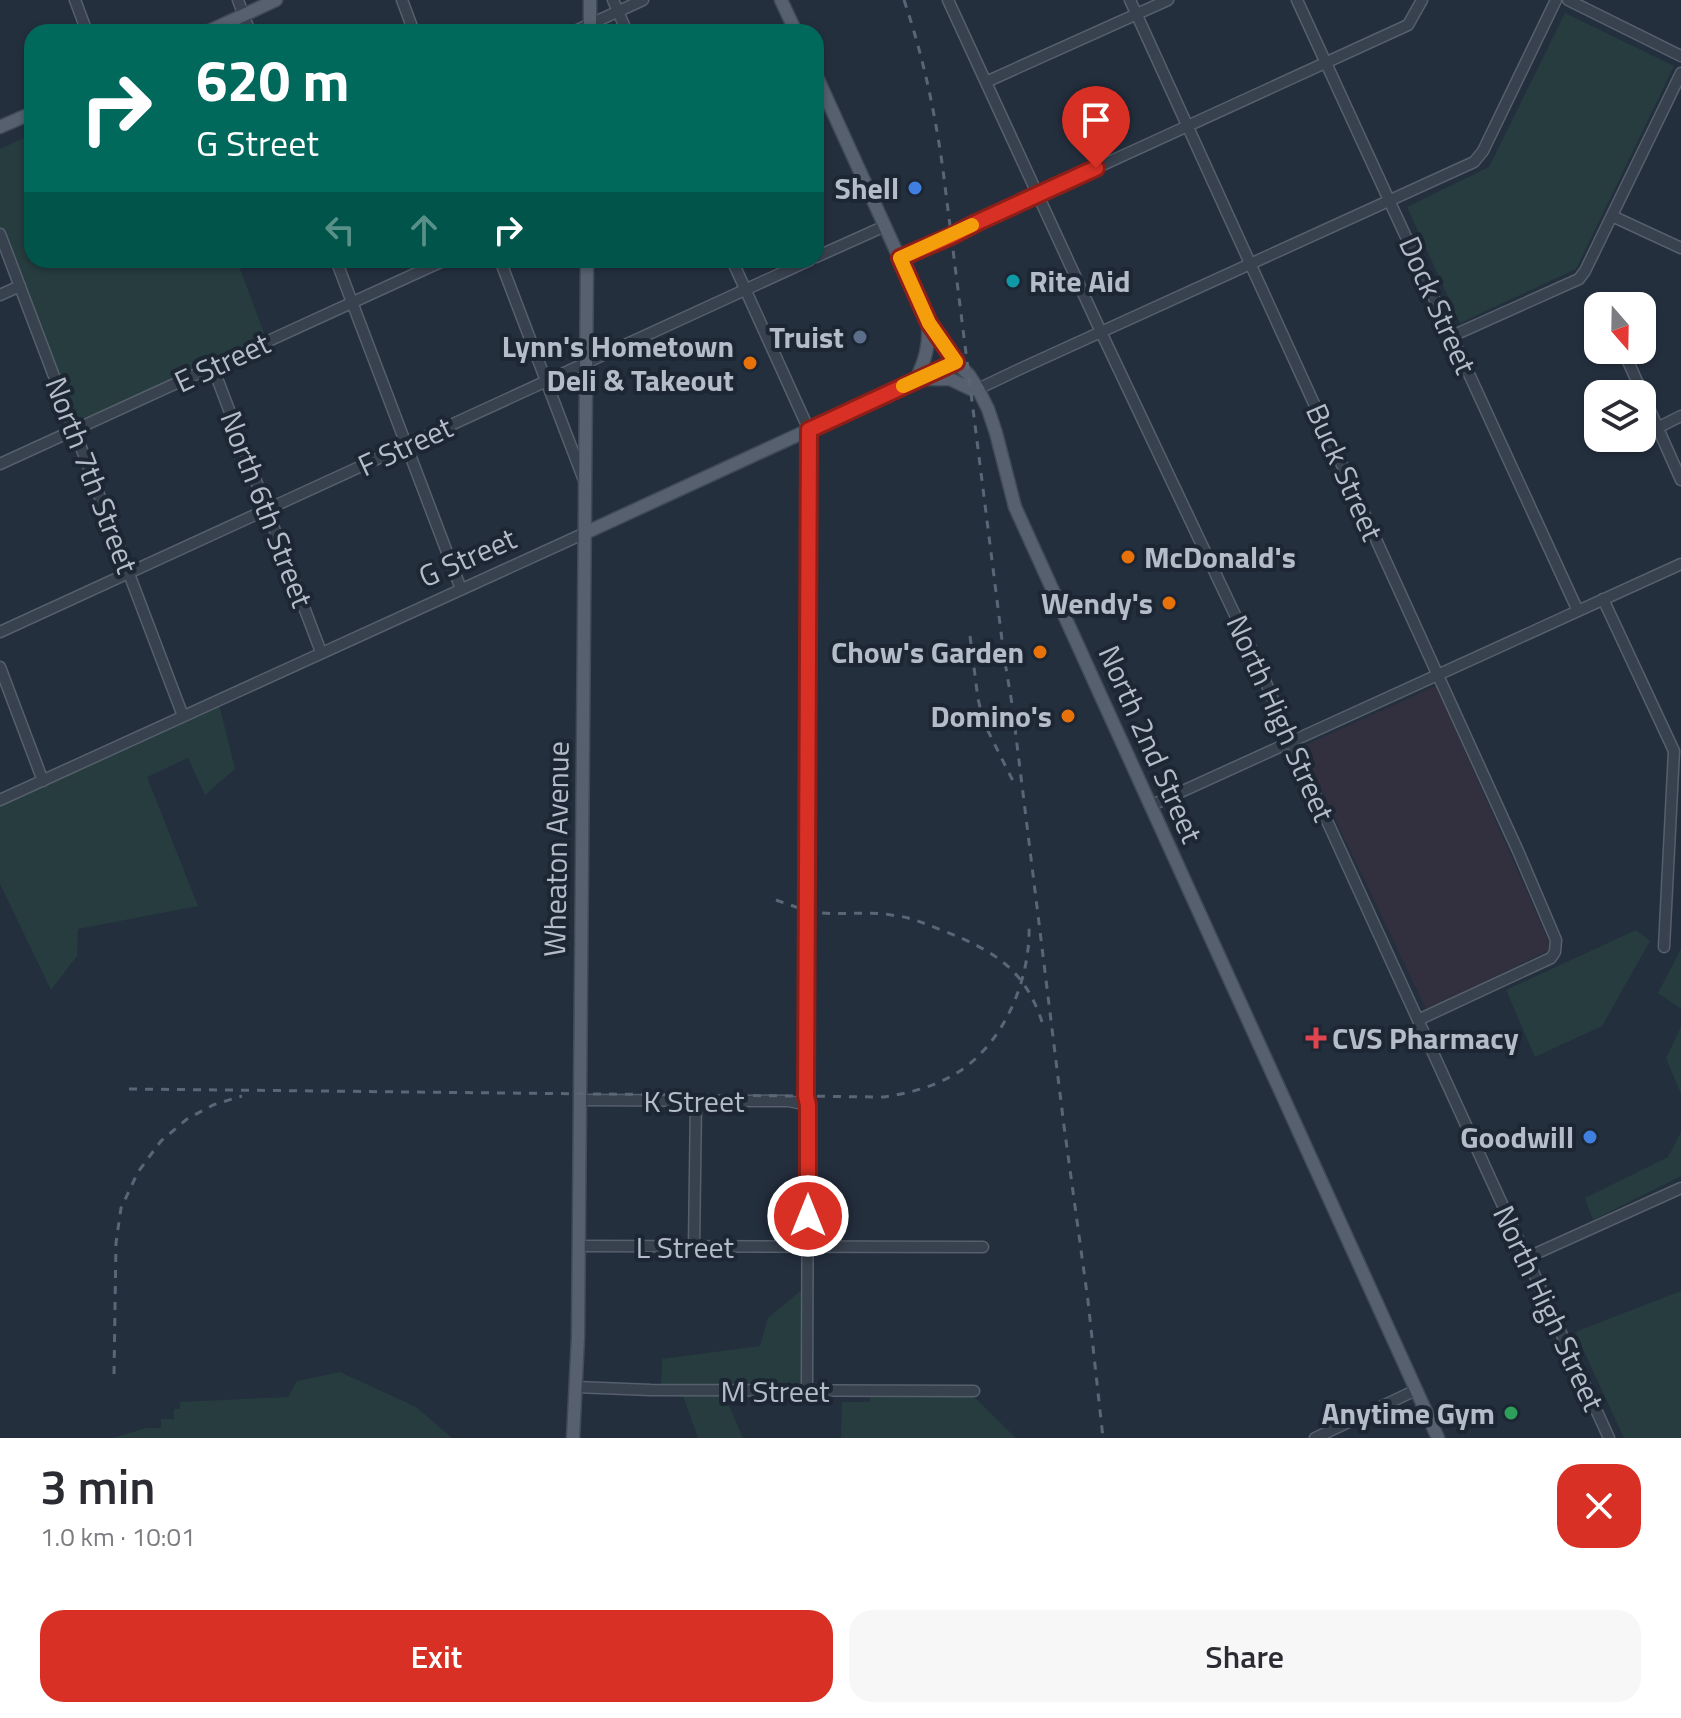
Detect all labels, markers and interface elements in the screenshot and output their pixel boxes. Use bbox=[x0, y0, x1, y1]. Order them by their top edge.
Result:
text: 620 m bbox=[196, 38, 349, 123]
icon: right bbox=[64, 56, 168, 160]
pin bbox=[1062, 86, 1130, 168]
icon: arrive bbox=[1074, 98, 1118, 142]
text: G Street bbox=[196, 115, 319, 170]
place label: Shell bbox=[835, 165, 899, 211]
marker: Shell bbox=[906, 179, 924, 197]
icon: left bbox=[318, 208, 362, 252]
icon: ahead bbox=[402, 208, 446, 252]
icon: right bbox=[486, 208, 530, 252]
street label: Dock Street bbox=[1387, 229, 1489, 382]
place label: Rite Aid bbox=[1029, 258, 1130, 304]
marker: Rite Aid bbox=[1004, 272, 1022, 290]
north arrow bbox=[1584, 292, 1656, 364]
map controls bbox=[1584, 292, 1656, 452]
place label: Truist bbox=[769, 314, 844, 360]
street label: E Street bbox=[167, 320, 278, 404]
place label: Lynn's Hometown Deli & Takeout bbox=[502, 323, 734, 403]
marker: Truist bbox=[851, 328, 869, 346]
marker: Lynn's Hometown Deli & Takeout bbox=[741, 354, 759, 372]
street label: North 7th Street bbox=[33, 370, 151, 580]
button: layers bbox=[1584, 380, 1656, 452]
street label: Buck Street bbox=[1294, 396, 1396, 548]
street label: North 6th Street bbox=[208, 404, 326, 614]
street label: F Street bbox=[350, 404, 460, 488]
street label: G Street bbox=[411, 515, 524, 599]
place label: McDonald's bbox=[1144, 534, 1296, 580]
marker: McDonald's bbox=[1119, 548, 1137, 566]
place label: Wendy's bbox=[1041, 580, 1153, 626]
marker: Wendy's bbox=[1160, 594, 1178, 612]
street label: North High Street bbox=[1215, 607, 1347, 829]
place label: Chow's Garden bbox=[831, 629, 1024, 675]
street label: North 2nd Street bbox=[1087, 638, 1215, 851]
marker: Chow's Garden bbox=[1031, 643, 1049, 661]
place label: Domino's bbox=[930, 693, 1052, 739]
marker: Domino's bbox=[1059, 707, 1077, 725]
street label: Wheaton Avenue bbox=[531, 741, 581, 957]
place label: CVS Pharmacy bbox=[1332, 1015, 1519, 1061]
marker: CVS Pharmacy bbox=[1307, 1029, 1325, 1047]
street label: K Street bbox=[643, 1078, 745, 1124]
place label: Goodwill bbox=[1460, 1114, 1574, 1160]
marker: Goodwill bbox=[1581, 1128, 1599, 1146]
position arrow bbox=[766, 1174, 850, 1258]
street label: North High Street bbox=[1481, 1198, 1617, 1419]
street label: L Street bbox=[636, 1224, 735, 1270]
street label: M Street bbox=[720, 1368, 830, 1414]
place label: Anytime Gym bbox=[1321, 1390, 1495, 1436]
marker: Anytime Gym bbox=[1502, 1404, 1520, 1422]
text: 3 min bbox=[40, 1450, 155, 1523]
button: close bbox=[1557, 1464, 1641, 1548]
text: 1.0 km · 10:01 bbox=[40, 1517, 196, 1556]
button: Exit bbox=[40, 1610, 833, 1702]
button: Share bbox=[849, 1610, 1641, 1702]

